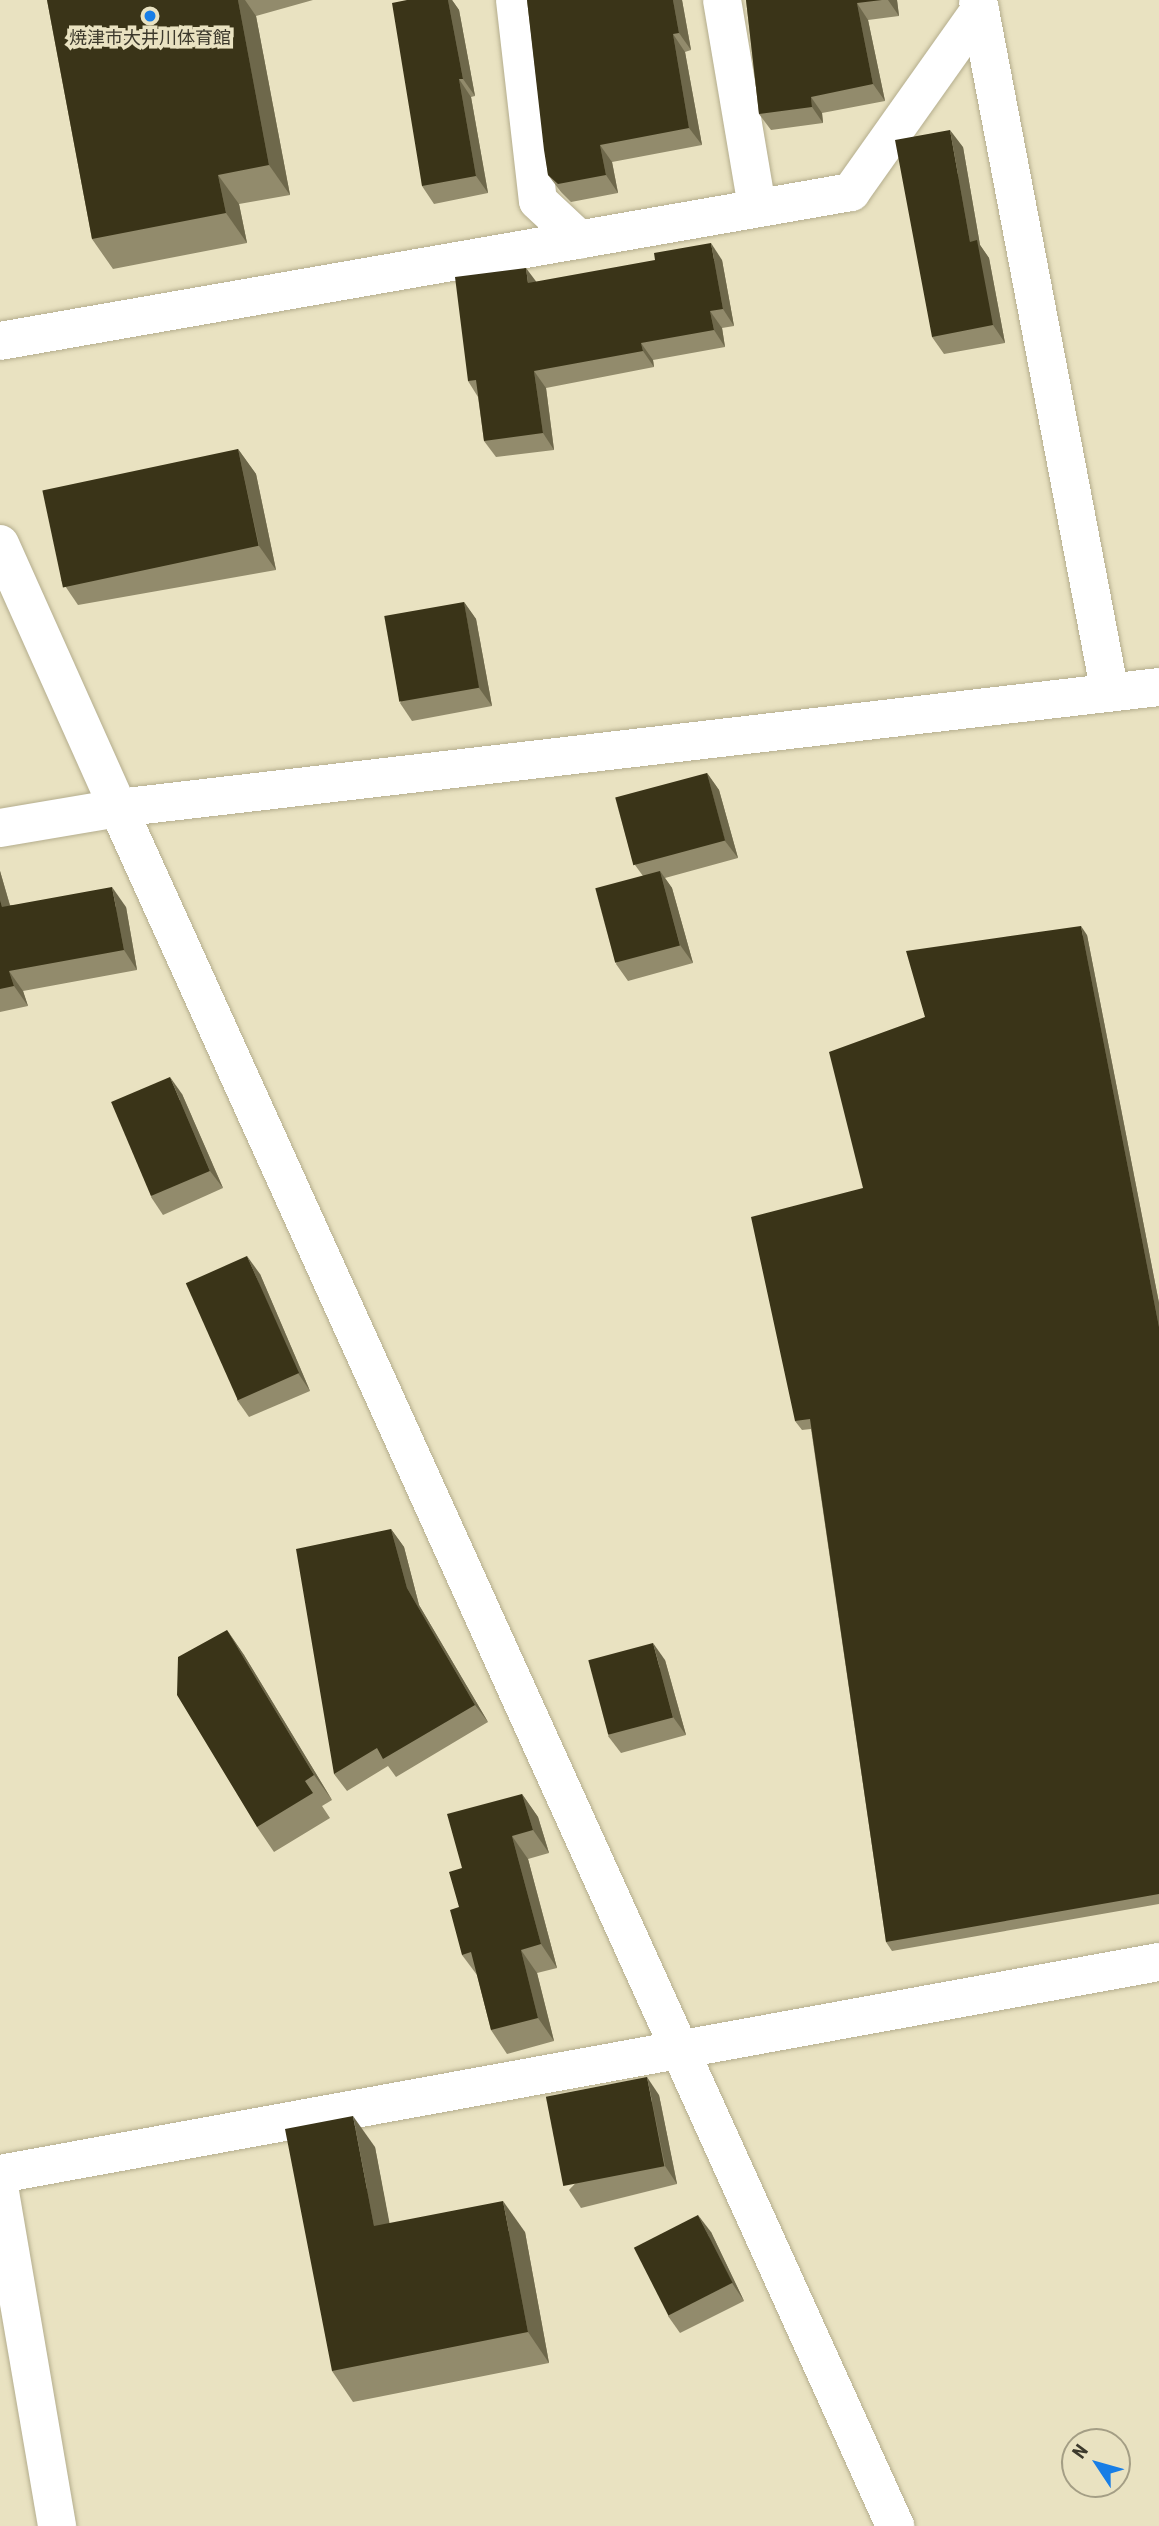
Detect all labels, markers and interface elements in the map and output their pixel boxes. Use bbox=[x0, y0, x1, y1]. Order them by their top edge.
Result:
marker: 焼津市大井川体育館 bbox=[142, 8, 158, 24]
place label: 焼津市大井川体育館 bbox=[69, 27, 231, 49]
north arrow bbox=[1061, 2428, 1131, 2498]
text: N bbox=[1067, 2440, 1093, 2463]

